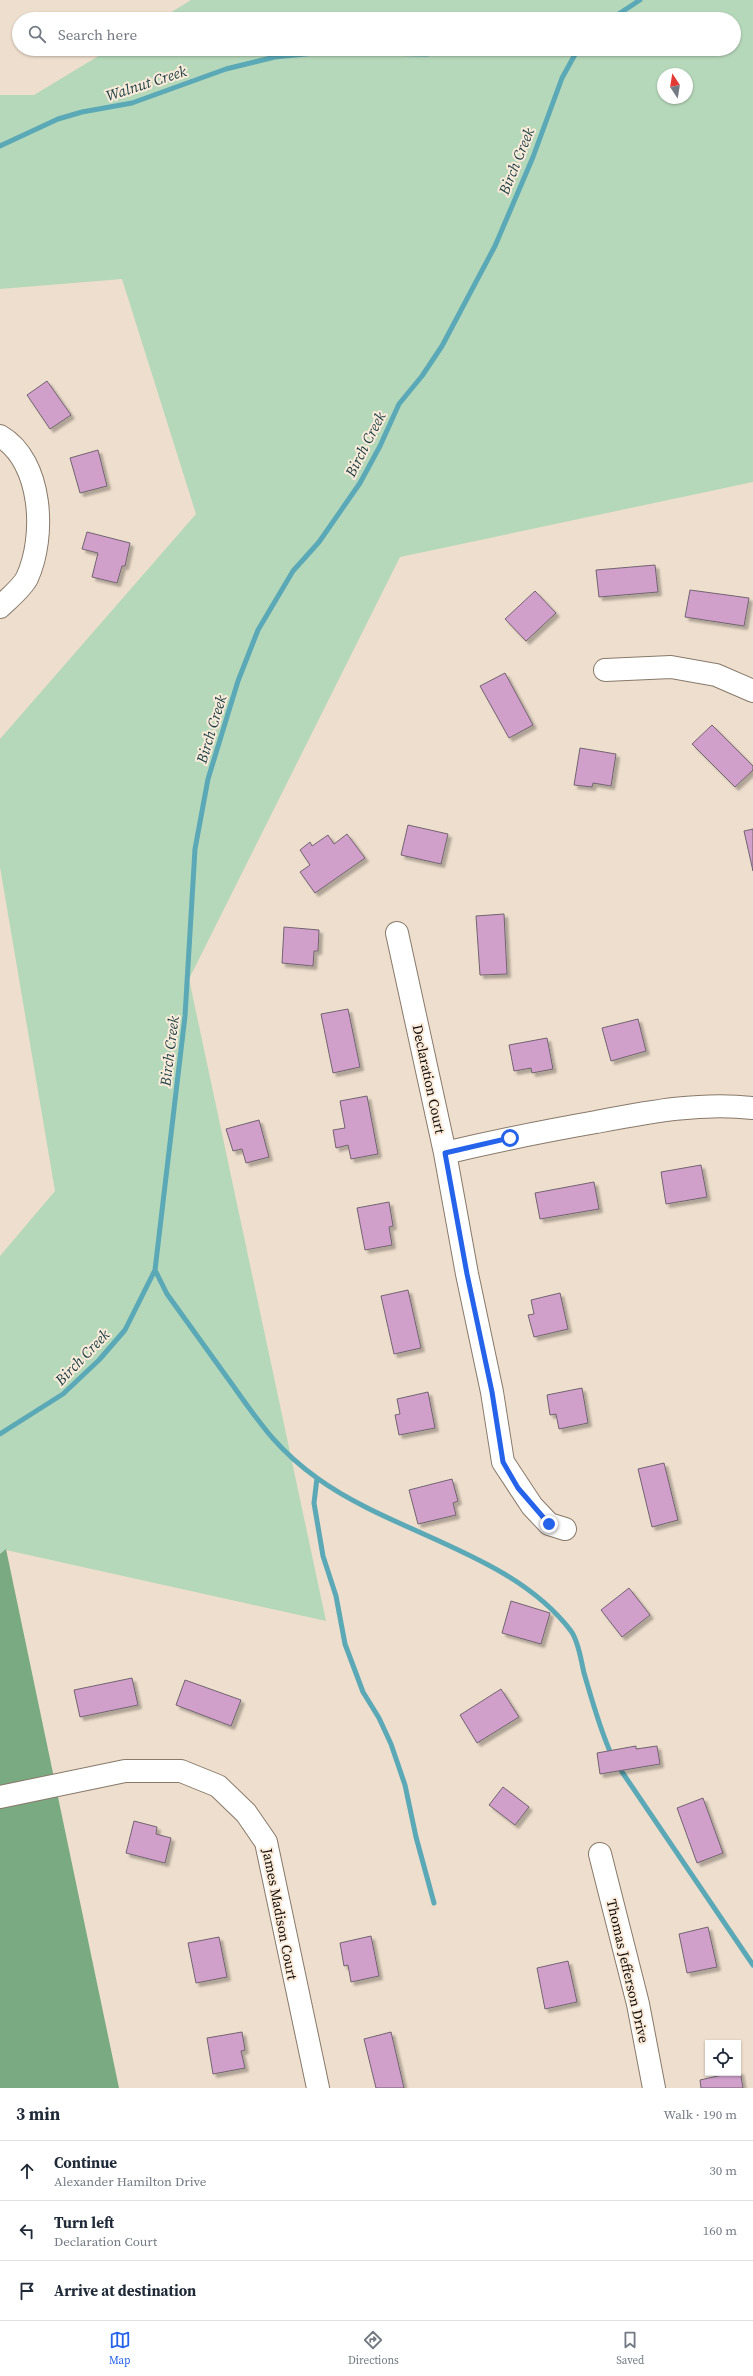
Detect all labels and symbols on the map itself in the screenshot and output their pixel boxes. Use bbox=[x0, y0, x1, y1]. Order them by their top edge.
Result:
water label: Walnut Creek bbox=[103, 60, 190, 106]
north arrow bbox=[657, 68, 693, 104]
water label: Birch Creek bbox=[493, 124, 539, 199]
water label: Birch Creek bbox=[339, 407, 391, 481]
water label: Birch Creek bbox=[190, 691, 232, 767]
water label: Birch Creek bbox=[154, 1014, 184, 1088]
street label: Declaration Court bbox=[408, 1023, 450, 1136]
route start bbox=[501, 1129, 519, 1147]
water label: Birch Creek bbox=[49, 1324, 115, 1390]
route end bbox=[540, 1515, 558, 1533]
street label: James Madison Court bbox=[257, 1846, 303, 1982]
street label: Thomas Jefferson Drive bbox=[602, 1897, 654, 2045]

